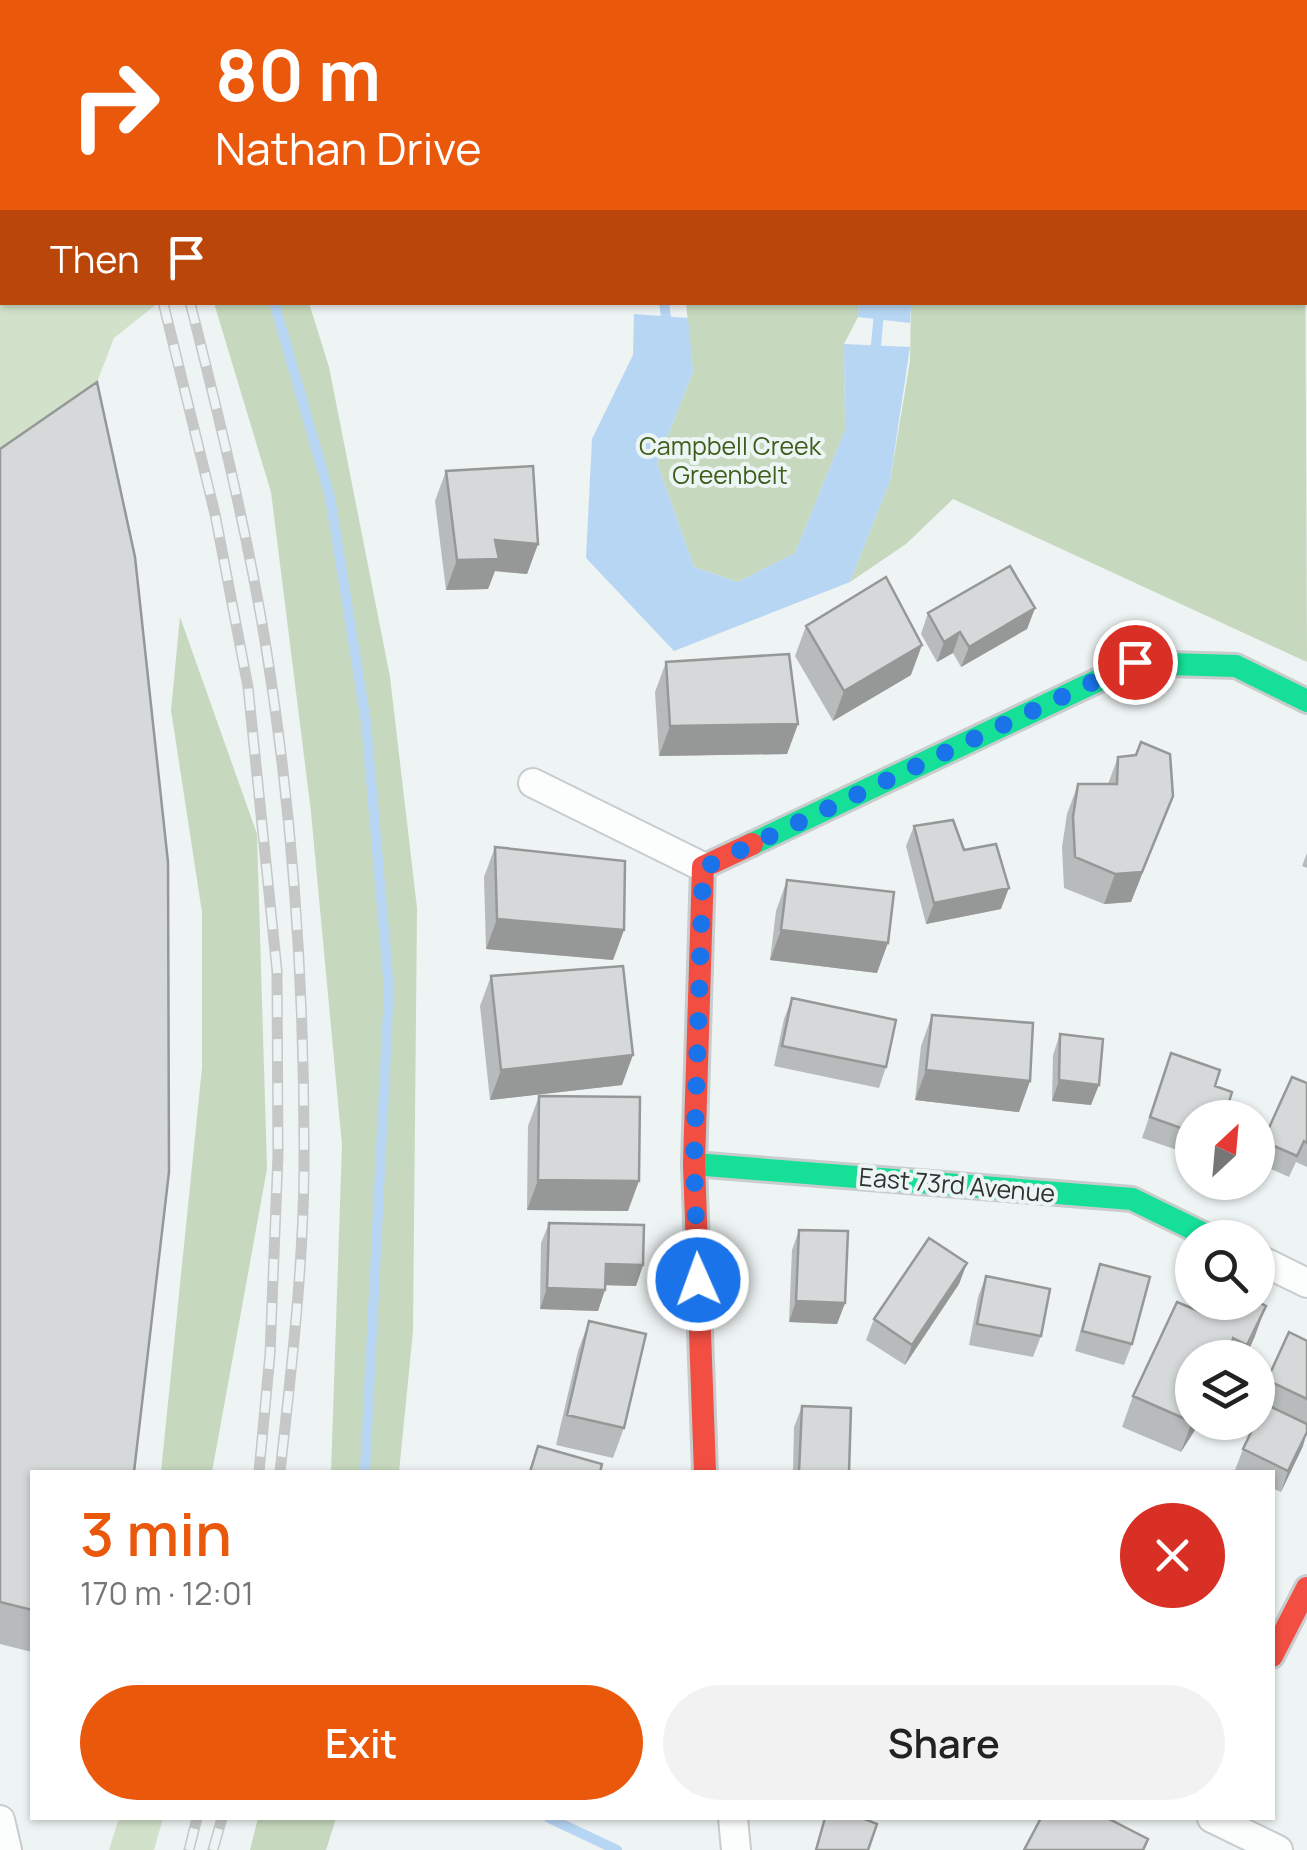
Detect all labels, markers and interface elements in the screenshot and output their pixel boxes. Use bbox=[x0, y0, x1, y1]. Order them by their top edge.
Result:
text: 80 m bbox=[215, 26, 381, 122]
icon: right bbox=[50, 40, 180, 170]
text: Nathan Drive bbox=[215, 117, 482, 179]
icon: arrive bbox=[159, 230, 214, 285]
text: Then bbox=[50, 232, 139, 284]
park label: Campbell Creek Greenbelt bbox=[639, 428, 822, 492]
pin bbox=[1093, 620, 1178, 705]
icon: arrive bbox=[1108, 635, 1163, 690]
north arrow bbox=[1175, 1100, 1275, 1200]
map controls bbox=[1175, 1100, 1275, 1440]
street label: East 73rd Avenue bbox=[857, 1158, 1057, 1211]
button: search bbox=[1175, 1220, 1275, 1320]
position arrow bbox=[646, 1228, 750, 1332]
button: layers bbox=[1175, 1340, 1275, 1440]
text: 3 min bbox=[80, 1492, 232, 1574]
button: close bbox=[1120, 1503, 1225, 1608]
text: 170 m · 12:01 bbox=[80, 1571, 254, 1615]
button: Exit bbox=[80, 1685, 643, 1800]
button: Share bbox=[663, 1685, 1225, 1800]

